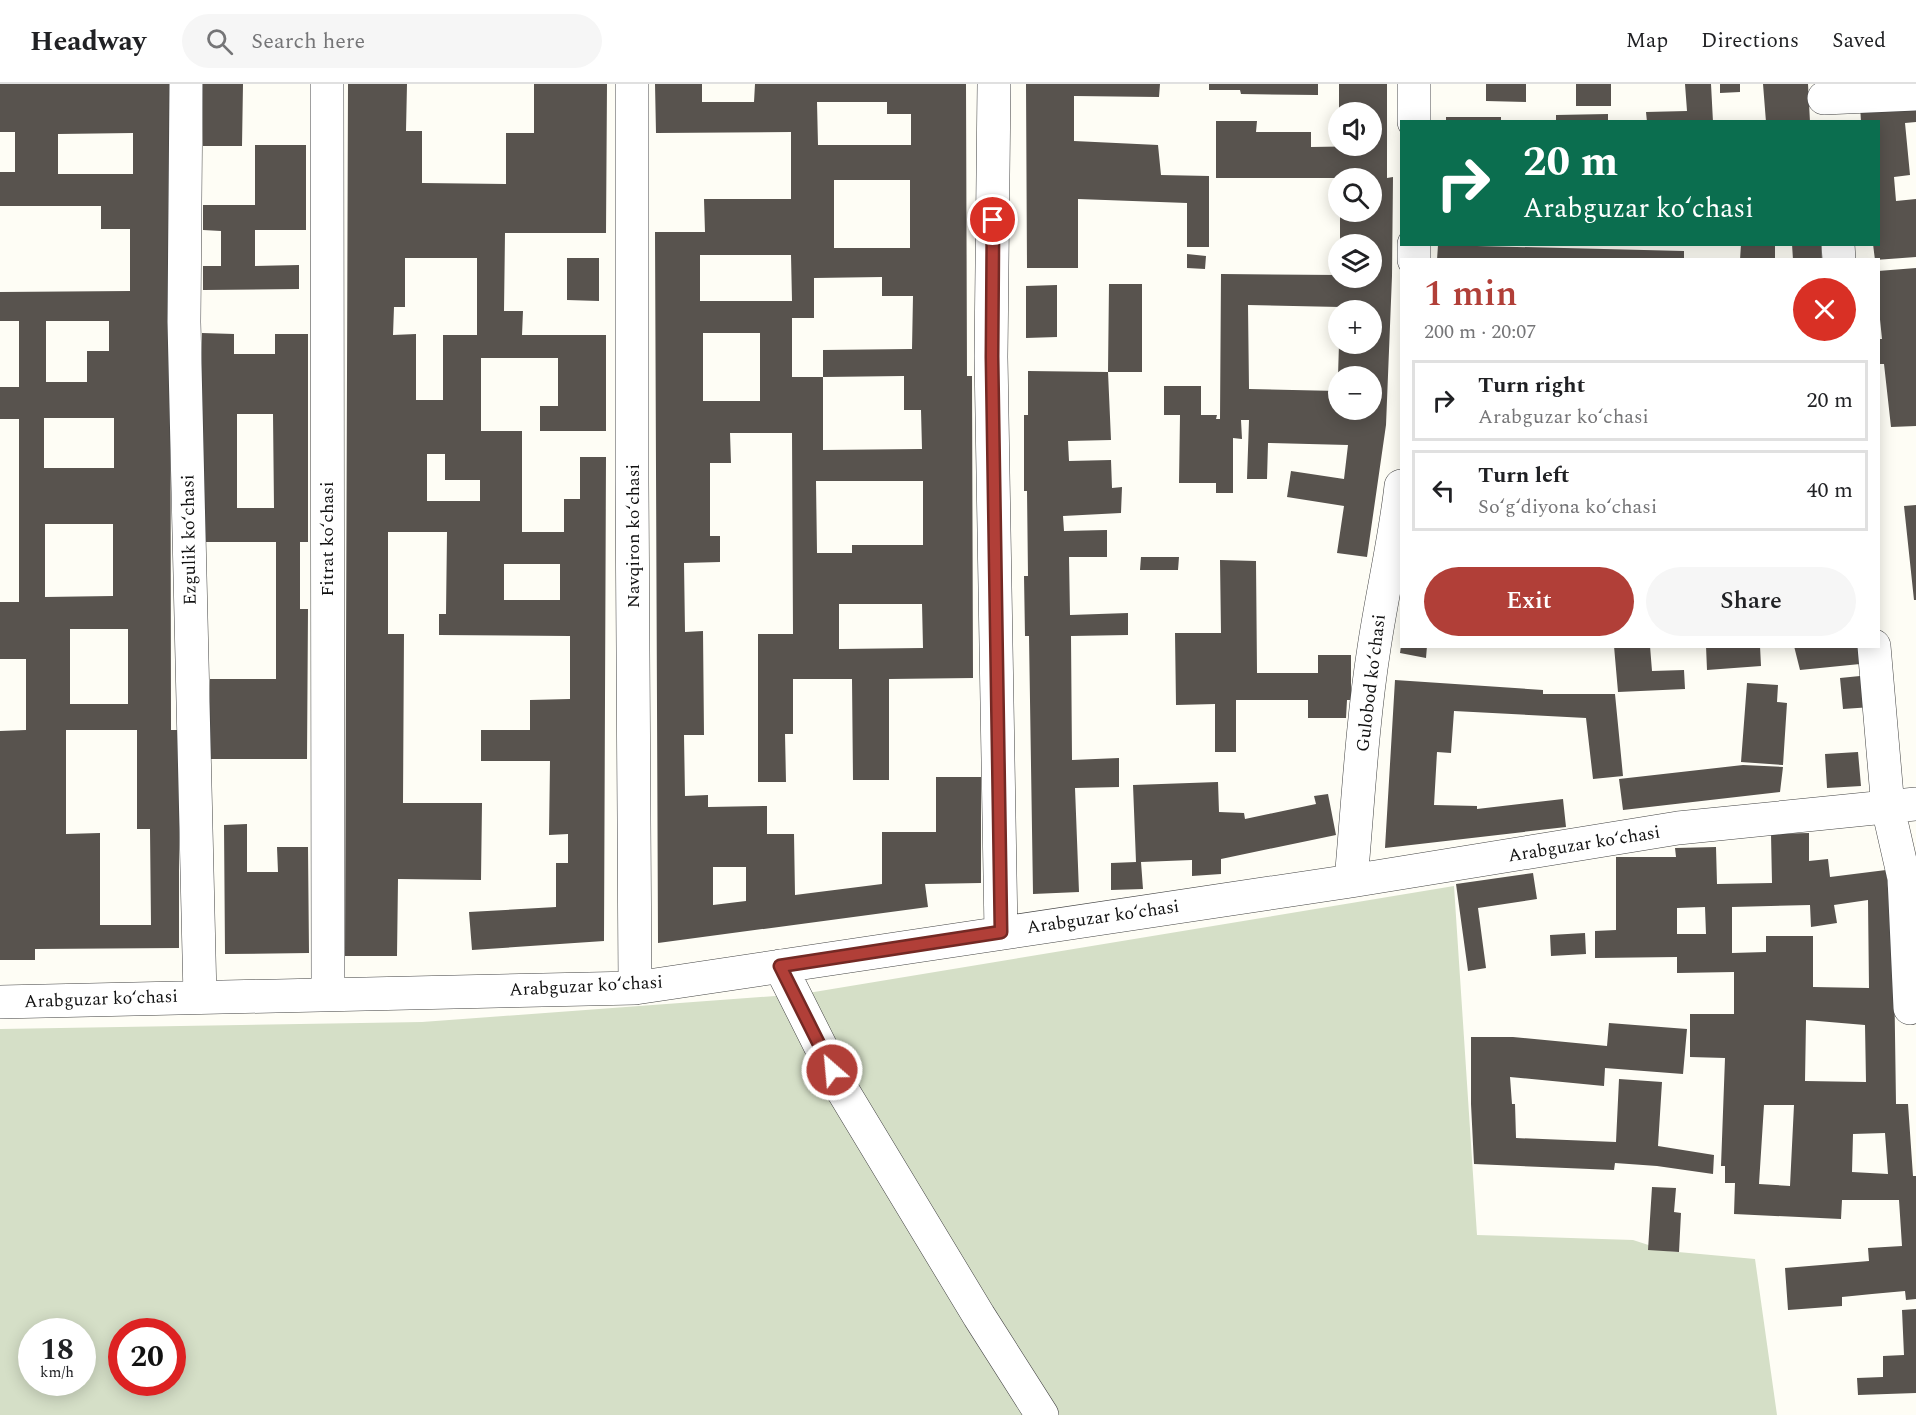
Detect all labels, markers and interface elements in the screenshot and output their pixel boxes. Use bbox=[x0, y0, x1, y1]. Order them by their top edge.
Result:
search box bbox=[182, 14, 602, 68]
text: Headway bbox=[30, 20, 146, 63]
icon: search bbox=[203, 25, 236, 58]
text: Search here bbox=[251, 25, 365, 58]
text: Map bbox=[1626, 25, 1668, 57]
text: Directions bbox=[1701, 25, 1799, 57]
text: Saved bbox=[1832, 25, 1886, 57]
map controls bbox=[1328, 102, 1382, 420]
button: sound bbox=[1328, 102, 1382, 156]
text: 20 m bbox=[1523, 131, 1618, 194]
icon: right bbox=[1424, 144, 1502, 222]
button: search bbox=[1328, 168, 1382, 222]
text: Arabguzar koʻchasi bbox=[1523, 188, 1754, 230]
pin bbox=[967, 194, 1018, 245]
icon: arrive bbox=[976, 203, 1009, 236]
button: layers bbox=[1328, 234, 1382, 288]
text: 1 min bbox=[1424, 267, 1517, 322]
button: close bbox=[1793, 278, 1856, 341]
button: + bbox=[1328, 300, 1382, 354]
text: 200 m · 20:07 bbox=[1424, 317, 1536, 347]
button: − bbox=[1328, 366, 1382, 420]
text: Turn right bbox=[1478, 369, 1585, 402]
icon: right bbox=[1427, 384, 1460, 417]
text: 20 m bbox=[1807, 384, 1853, 417]
text: Arabguzar koʻchasi bbox=[1478, 402, 1649, 432]
text: Turn left bbox=[1478, 459, 1570, 492]
street label: Navqiron koʻchasi bbox=[620, 464, 647, 608]
street label: Ezgulik koʻchasi bbox=[174, 474, 204, 606]
icon: left bbox=[1427, 474, 1460, 507]
text: 40 m bbox=[1807, 474, 1853, 507]
street label: Fitrat koʻchasi bbox=[314, 481, 341, 597]
text: Soʻgʻdiyona koʻchasi bbox=[1478, 492, 1657, 522]
button: Exit bbox=[1424, 567, 1634, 636]
button: Share bbox=[1646, 567, 1856, 636]
street label: Gulobod koʻchasi bbox=[1349, 613, 1393, 753]
street label: Arabguzar koʻchasi bbox=[1506, 819, 1662, 869]
street label: Arabguzar koʻchasi bbox=[1025, 893, 1181, 941]
street label: Arabguzar koʻchasi bbox=[509, 968, 663, 1004]
street label: Arabguzar koʻchasi bbox=[24, 983, 178, 1015]
position arrow bbox=[800, 1038, 864, 1102]
speed limit sign: 20 bbox=[108, 1318, 186, 1396]
text: 18 bbox=[40, 1327, 74, 1373]
text: km/h bbox=[40, 1361, 74, 1384]

